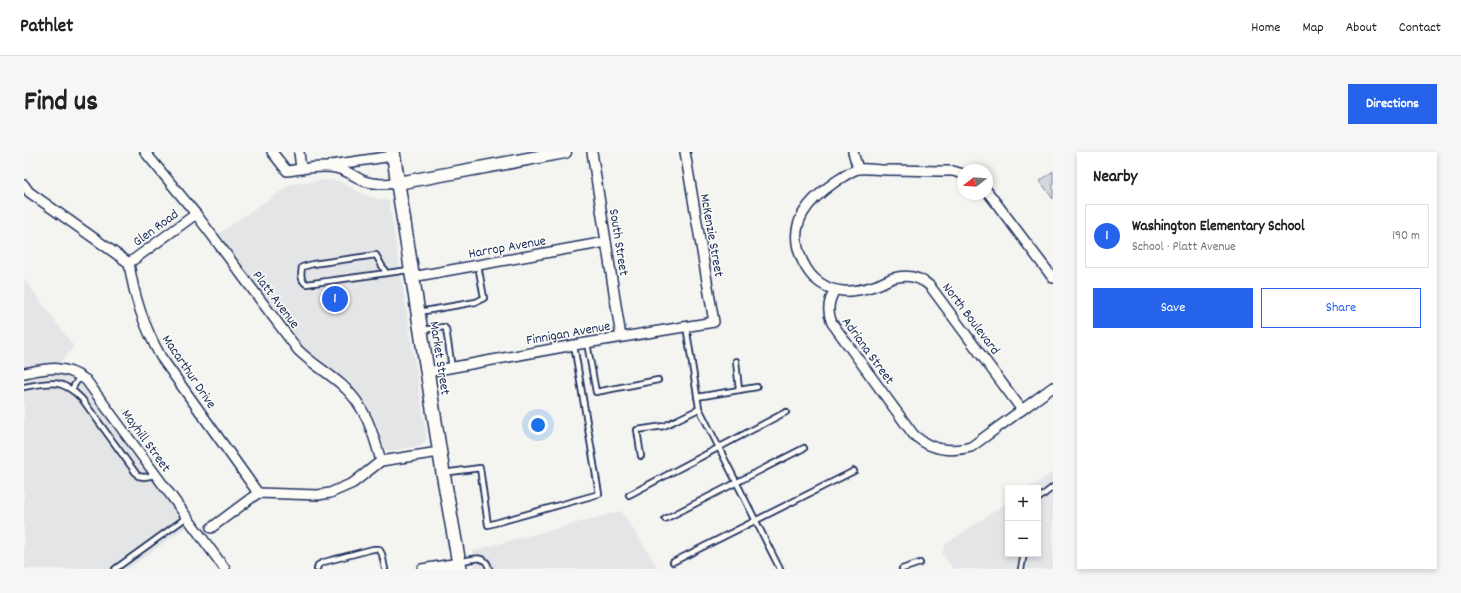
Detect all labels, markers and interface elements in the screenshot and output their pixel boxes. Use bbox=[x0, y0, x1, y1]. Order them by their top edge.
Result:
text: Pathlet bbox=[20, 14, 73, 41]
text: Home bbox=[1251, 18, 1280, 38]
text: Map bbox=[1302, 18, 1324, 38]
text: About bbox=[1346, 18, 1377, 38]
text: Contact bbox=[1399, 18, 1441, 38]
text: Find us bbox=[24, 84, 98, 124]
button: Directions bbox=[1348, 84, 1437, 124]
north arrow bbox=[957, 164, 993, 200]
text: Nearby bbox=[1093, 166, 1137, 190]
street label: McKenzie Street bbox=[694, 192, 728, 279]
street label: Glen Road bbox=[129, 205, 183, 252]
street label: South Street bbox=[603, 208, 633, 277]
text: Washington Elementary School bbox=[1132, 216, 1305, 238]
text: 1 bbox=[1106, 227, 1108, 246]
text: 190 m bbox=[1392, 227, 1420, 246]
street label: Harrop Avenue bbox=[467, 231, 548, 265]
text: School · Platt Avenue bbox=[1132, 238, 1236, 257]
street label: Platt Avenue bbox=[247, 267, 304, 333]
street label: North Boulevard bbox=[937, 279, 1004, 359]
pin: 1 bbox=[322, 284, 348, 314]
button: Save bbox=[1093, 288, 1253, 328]
button: Share bbox=[1261, 288, 1421, 328]
street label: Adriana Street bbox=[836, 313, 899, 389]
street label: Finnigan Avenue bbox=[525, 317, 612, 351]
street label: Market Street bbox=[423, 320, 455, 397]
street label: Macarthur Drive bbox=[156, 331, 220, 413]
street label: Mayhill Street bbox=[116, 406, 175, 477]
your location bbox=[528, 415, 548, 435]
map controls bbox=[1005, 485, 1041, 557]
button: + bbox=[1005, 485, 1041, 521]
button: − bbox=[1005, 521, 1041, 557]

